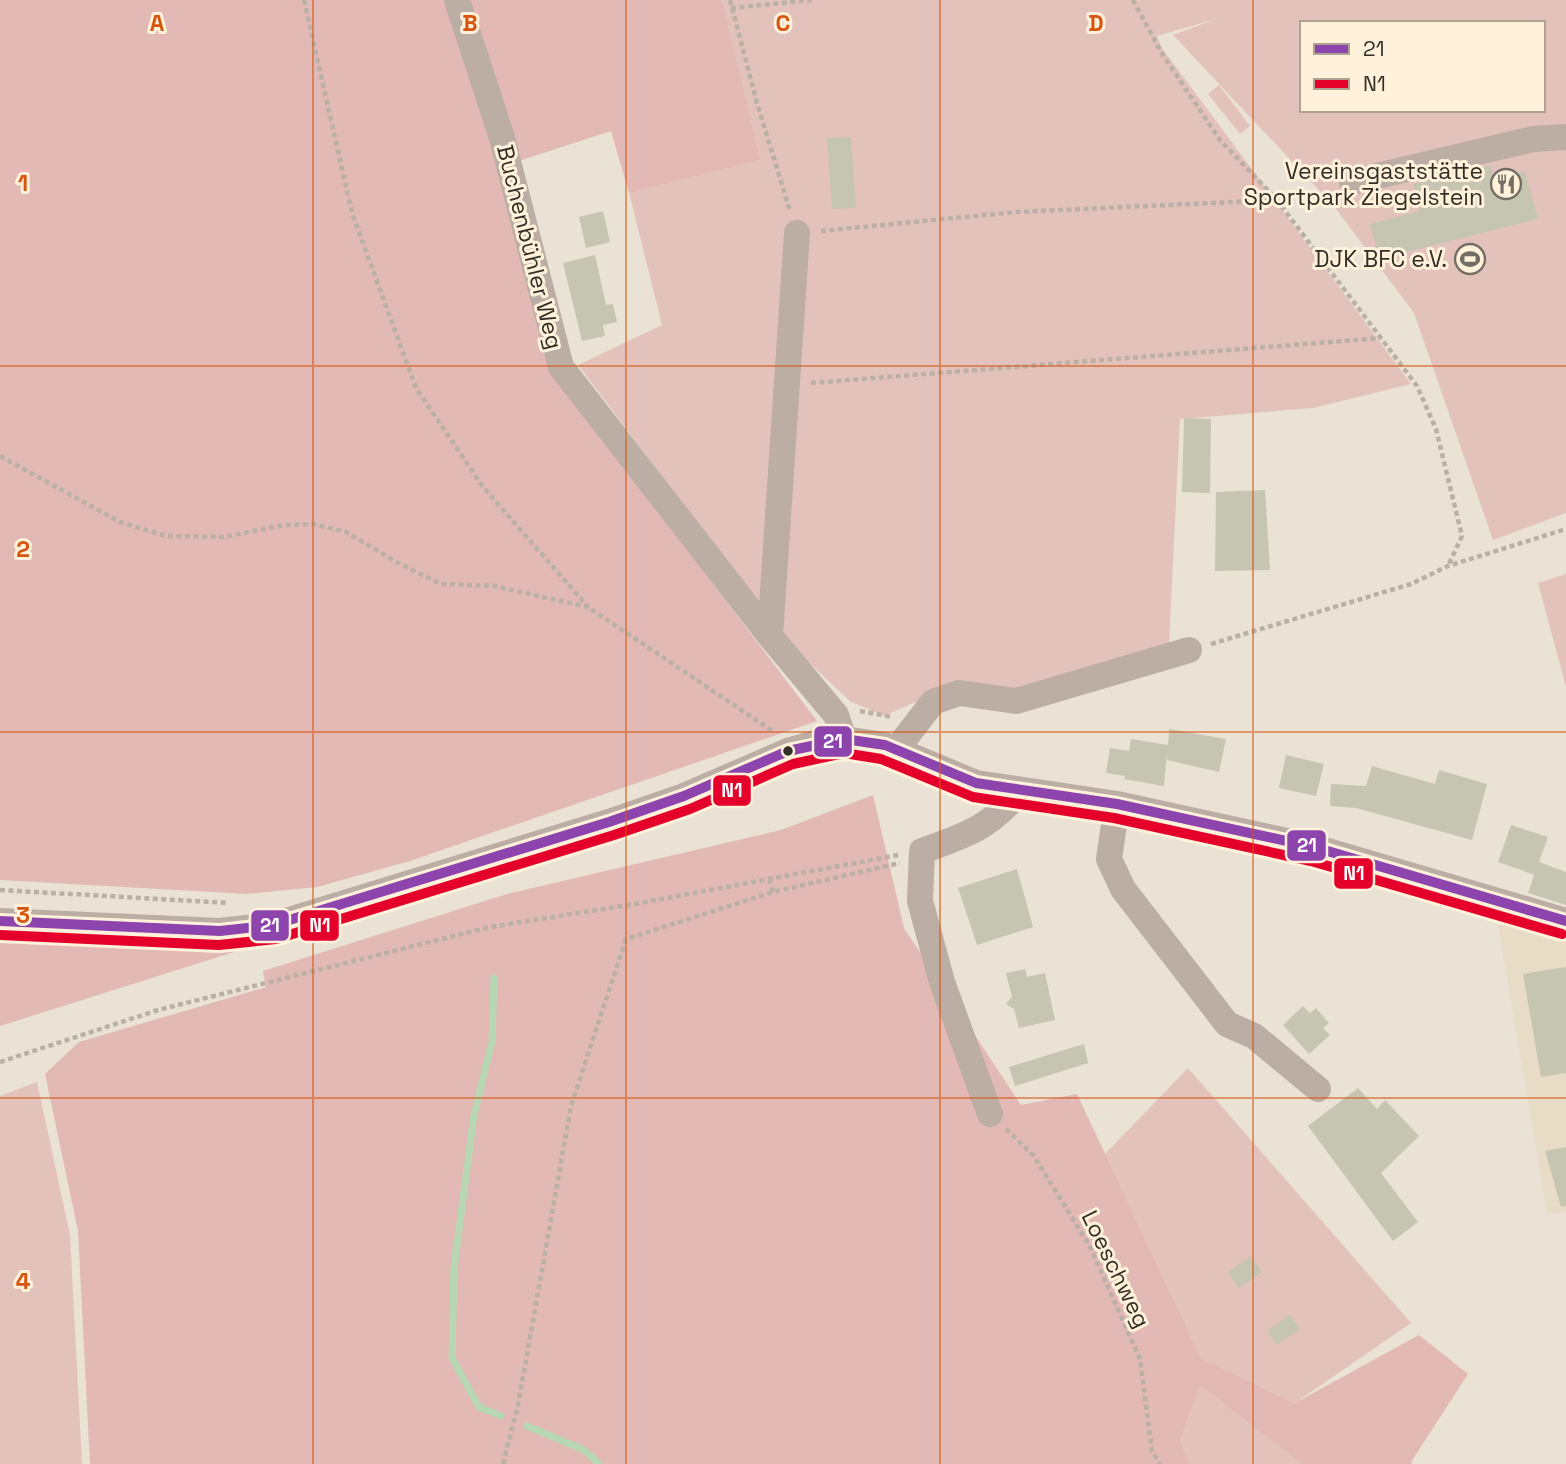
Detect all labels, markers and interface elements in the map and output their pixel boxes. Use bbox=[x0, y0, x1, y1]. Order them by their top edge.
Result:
text: A bbox=[150, 8, 165, 38]
text: B bbox=[462, 8, 478, 38]
text: C bbox=[776, 8, 790, 38]
text: D bbox=[1088, 8, 1104, 38]
legend bbox=[1300, 21, 1545, 112]
text: 21 bbox=[1363, 35, 1384, 62]
text: N1 bbox=[1363, 70, 1386, 97]
street label: Buchenbühler Weg bbox=[490, 142, 570, 352]
place label: Vereinsgaststätte Sportpark Ziegelstein bbox=[1244, 156, 1483, 212]
restaurant icon: Vereinsgaststätte Sportpark Ziegelstein bbox=[1489, 167, 1523, 201]
text: 1 bbox=[18, 168, 28, 198]
sports icon: DJK BFC e.V. bbox=[1453, 242, 1487, 276]
place label: DJK BFC e.V. bbox=[1314, 244, 1447, 274]
text: 2 bbox=[16, 534, 30, 564]
line badge: 21 bbox=[813, 725, 853, 758]
text: 21 bbox=[823, 729, 843, 754]
unlabelled marker bbox=[781, 744, 795, 758]
line badge: N1 bbox=[712, 774, 752, 807]
text: N1 bbox=[721, 778, 743, 803]
line badge: 21 bbox=[1286, 829, 1327, 862]
text: 21 bbox=[1297, 833, 1317, 858]
line badge: N1 bbox=[1333, 857, 1374, 890]
text: N1 bbox=[1343, 861, 1365, 886]
text: 3 bbox=[16, 900, 30, 930]
line badge: 21 bbox=[250, 909, 290, 942]
line badge: N1 bbox=[299, 909, 340, 942]
text: 21 bbox=[260, 913, 280, 938]
text: N1 bbox=[309, 913, 331, 938]
street label: Loeschweg bbox=[1075, 1205, 1157, 1333]
text: 4 bbox=[16, 1266, 31, 1296]

